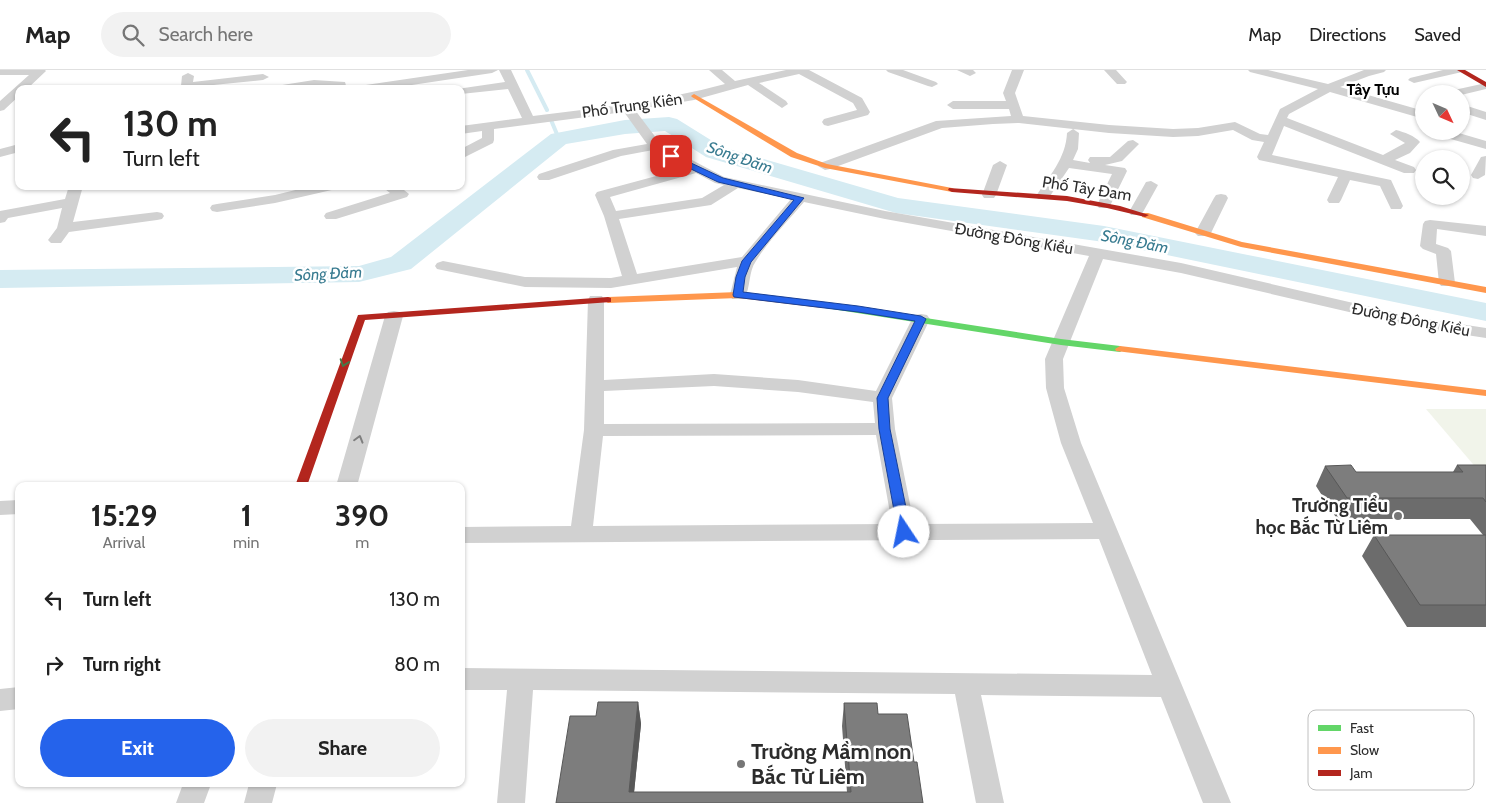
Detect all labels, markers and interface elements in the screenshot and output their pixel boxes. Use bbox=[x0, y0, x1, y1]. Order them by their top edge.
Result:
search box bbox=[101, 12, 451, 57]
text: Map bbox=[25, 20, 71, 49]
icon: search bbox=[119, 21, 147, 49]
text: Search here bbox=[159, 23, 253, 46]
text: Map bbox=[1248, 24, 1281, 46]
text: Directions bbox=[1309, 24, 1386, 46]
text: Saved bbox=[1414, 24, 1461, 46]
district label: Tây Tựu bbox=[1346, 80, 1400, 99]
north arrow bbox=[1415, 85, 1470, 140]
map controls bbox=[1415, 85, 1470, 205]
street label: Phố Trung Kiên bbox=[581, 89, 684, 122]
text: 130 m bbox=[123, 102, 218, 145]
icon: left bbox=[40, 105, 105, 170]
pin bbox=[650, 135, 692, 177]
water label: Sông Đăm bbox=[705, 137, 775, 178]
icon: arrive bbox=[657, 142, 685, 170]
text: Turn left bbox=[123, 145, 200, 172]
button: search bbox=[1415, 150, 1470, 205]
street label: Phố Tây Đam bbox=[1041, 172, 1133, 205]
street label: Đường Đông Kiều bbox=[953, 219, 1075, 258]
water label: Sông Đăm bbox=[1100, 226, 1170, 257]
water label: Sông Đăm bbox=[294, 262, 363, 285]
street label: Đường Đông Kiều bbox=[1350, 299, 1471, 340]
one-way arrow bbox=[340, 358, 350, 367]
one-way arrow bbox=[354, 436, 364, 444]
place label: Trường Tiểu học Bắc Từ Liêm bbox=[1255, 494, 1388, 539]
text: 15:29 bbox=[91, 497, 157, 534]
text: 1 bbox=[241, 497, 252, 534]
text: 390 bbox=[335, 497, 389, 534]
position arrow bbox=[877, 505, 929, 557]
marker: Trường Tiểu học Bắc Từ Liêm bbox=[1392, 510, 1404, 522]
text: Arrival bbox=[103, 533, 145, 552]
text: min bbox=[233, 533, 259, 552]
text: m bbox=[355, 533, 369, 552]
icon: left bbox=[40, 586, 68, 614]
text: Turn left bbox=[83, 588, 151, 611]
text: 130 m bbox=[389, 588, 440, 611]
icon: right bbox=[40, 651, 68, 679]
text: Turn right bbox=[83, 653, 161, 676]
text: 80 m bbox=[394, 653, 440, 676]
legend bbox=[1308, 710, 1474, 790]
button: Exit bbox=[40, 719, 235, 777]
button: Share bbox=[245, 719, 440, 777]
text: Fast bbox=[1350, 719, 1374, 737]
place label: Trường Mầm non Bắc Từ Liêm bbox=[751, 738, 911, 790]
text: Slow bbox=[1350, 741, 1379, 759]
marker: Trường Mầm non Bắc Từ Liêm bbox=[735, 758, 747, 770]
text: Jam bbox=[1349, 764, 1372, 782]

